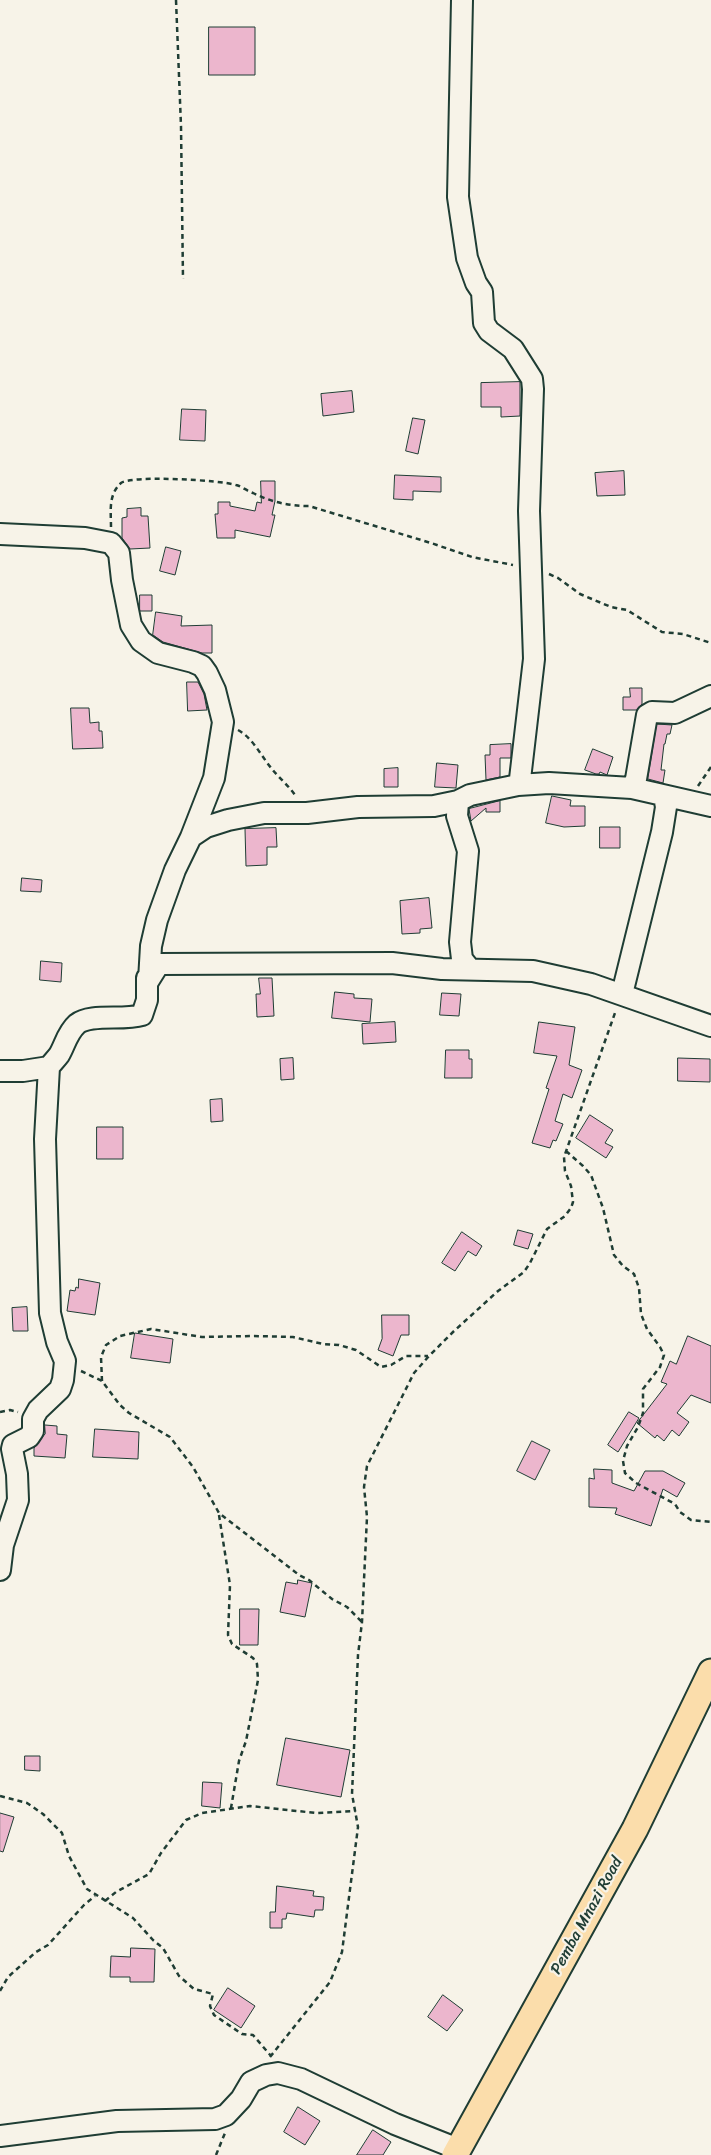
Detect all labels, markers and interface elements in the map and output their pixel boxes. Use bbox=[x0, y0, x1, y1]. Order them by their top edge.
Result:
street label: Pemba Mnazi Road bbox=[547, 1854, 627, 1978]

